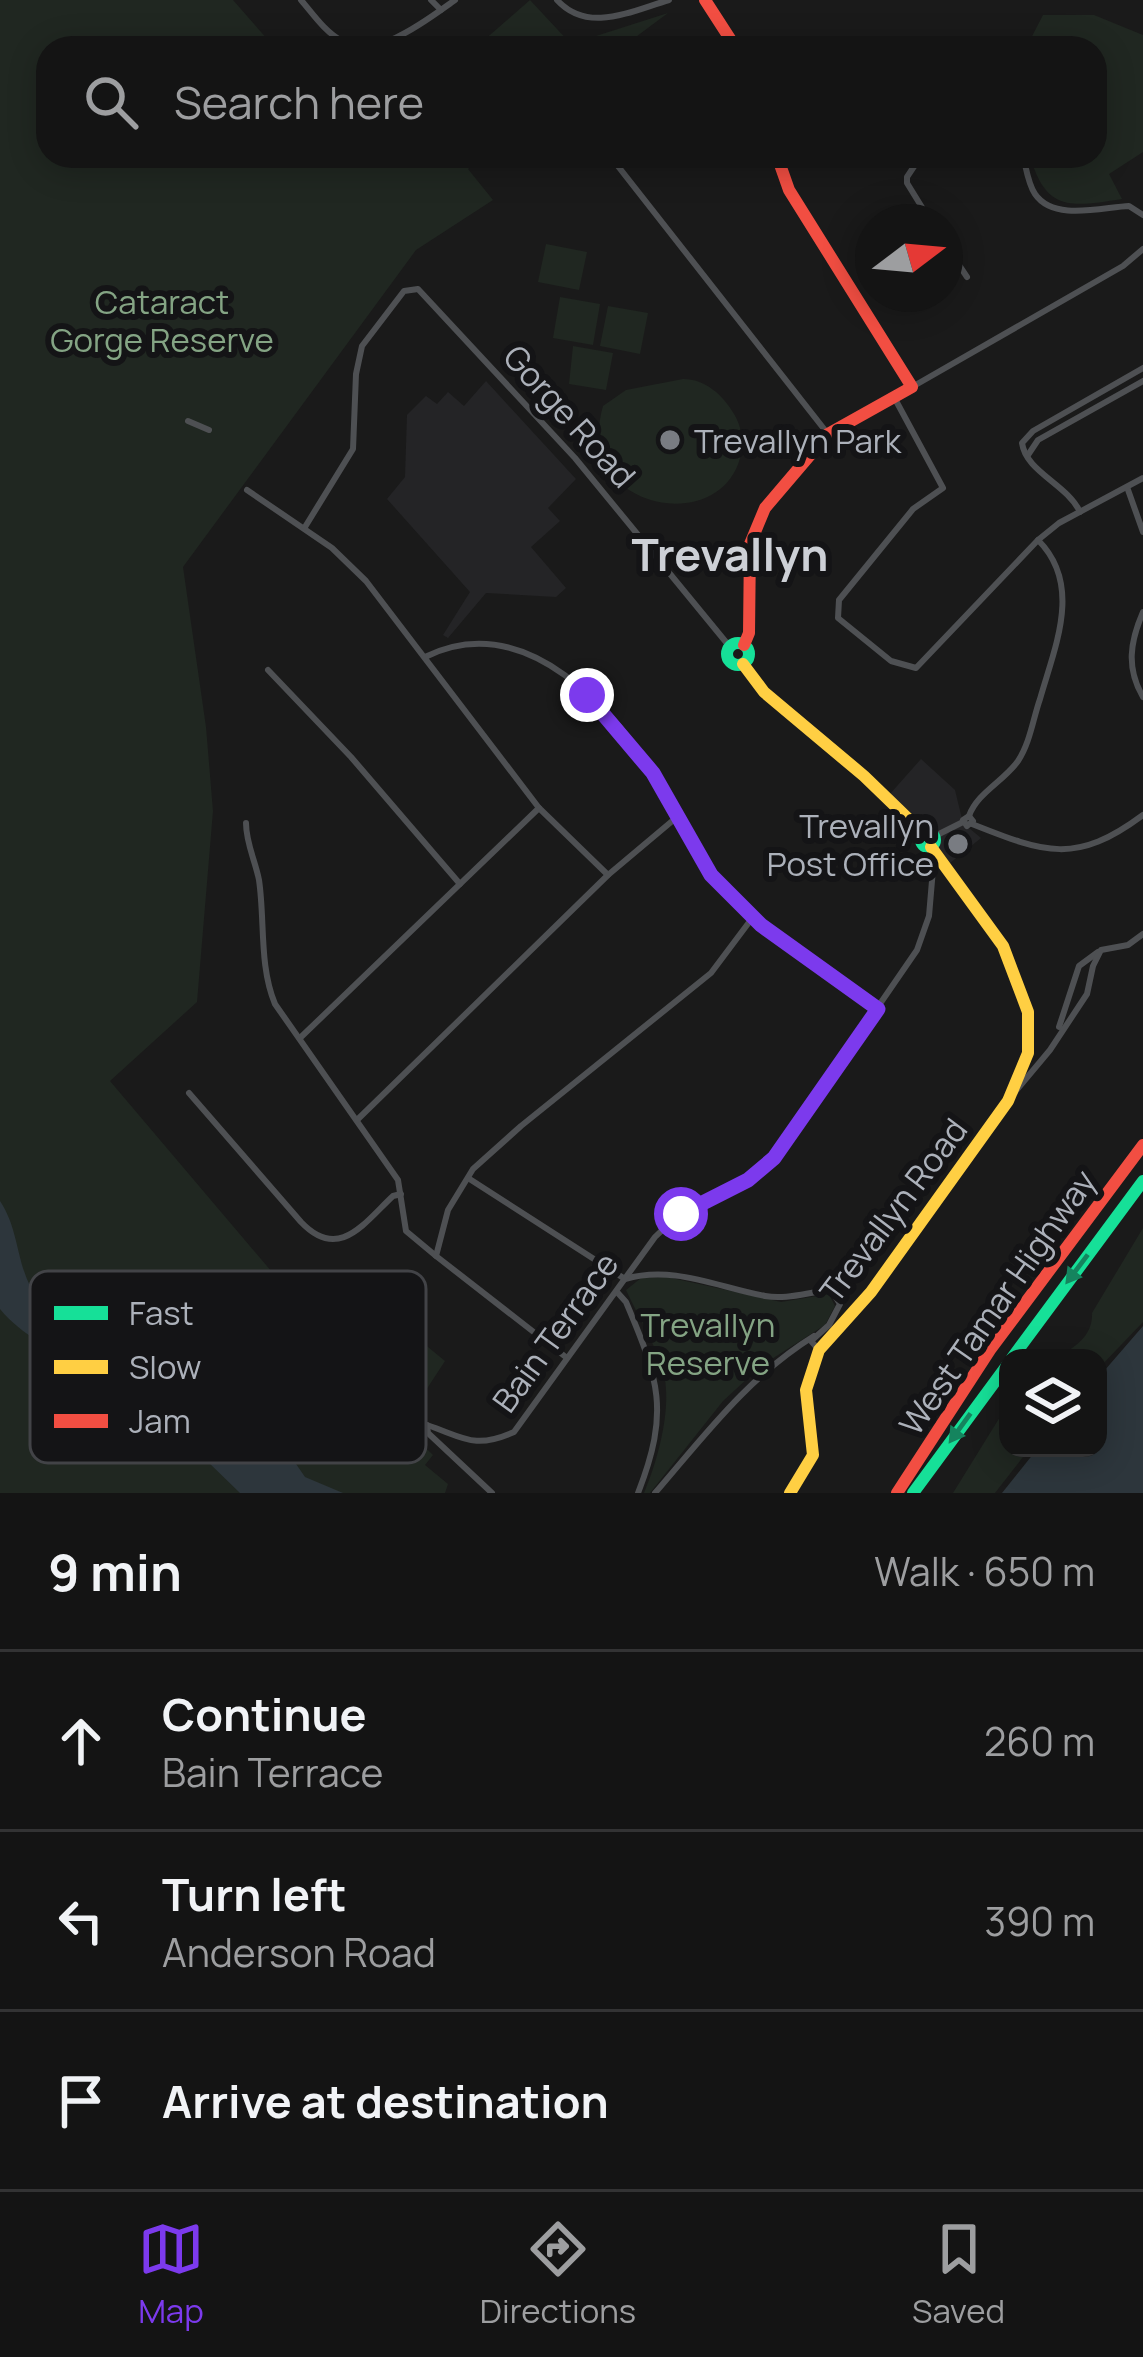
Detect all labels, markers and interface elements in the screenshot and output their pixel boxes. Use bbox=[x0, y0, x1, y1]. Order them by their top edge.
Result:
search box bbox=[36, 36, 1107, 168]
icon: search bbox=[78, 69, 144, 135]
text: Search here bbox=[174, 71, 424, 133]
north arrow bbox=[855, 204, 963, 312]
park label: Cataract Gorge Reserve bbox=[50, 279, 274, 362]
street label: Gorge Road bbox=[494, 335, 646, 497]
place label: Trevallyn Park bbox=[694, 418, 903, 463]
marker: Trevallyn Park bbox=[657, 427, 683, 453]
district label: Trevallyn bbox=[632, 523, 828, 585]
route end bbox=[560, 668, 614, 722]
place label: Trevallyn Post Office bbox=[767, 803, 934, 886]
marker: Trevallyn Post Office bbox=[945, 831, 971, 857]
street label: Trevallyn Road bbox=[809, 1109, 977, 1311]
street label: West Tamar Highway bbox=[888, 1160, 1106, 1444]
route start bbox=[654, 1187, 708, 1241]
street label: Bain Terrace bbox=[482, 1243, 628, 1421]
one-way arrow bbox=[1066, 1254, 1090, 1285]
legend bbox=[30, 1271, 426, 1463]
text: Fast bbox=[129, 1290, 194, 1335]
park label: Trevallyn Reserve bbox=[641, 1302, 775, 1385]
text: Slow bbox=[129, 1344, 201, 1389]
map controls bbox=[999, 1349, 1107, 1457]
button: layers bbox=[999, 1349, 1107, 1457]
text: Jam bbox=[129, 1398, 191, 1443]
one-way arrow bbox=[949, 1412, 973, 1444]
text: 9 min bbox=[48, 1537, 182, 1606]
text: Walk · 650 m bbox=[874, 1544, 1095, 1598]
text: Continue bbox=[162, 1683, 367, 1745]
icon: ahead bbox=[48, 1708, 114, 1774]
text: 260 m bbox=[984, 1714, 1095, 1768]
text: Bain Terrace bbox=[162, 1745, 383, 1799]
text: Turn left bbox=[162, 1863, 347, 1925]
icon: left bbox=[48, 1888, 114, 1954]
text: 390 m bbox=[985, 1894, 1095, 1948]
text: Anderson Road bbox=[162, 1925, 436, 1979]
icon: arrive bbox=[48, 2068, 114, 2134]
text: Arrive at destination bbox=[162, 2070, 609, 2132]
tab: Map bbox=[138, 2216, 204, 2333]
tab: Directions bbox=[480, 2216, 636, 2333]
tab: Saved bbox=[912, 2216, 1005, 2333]

